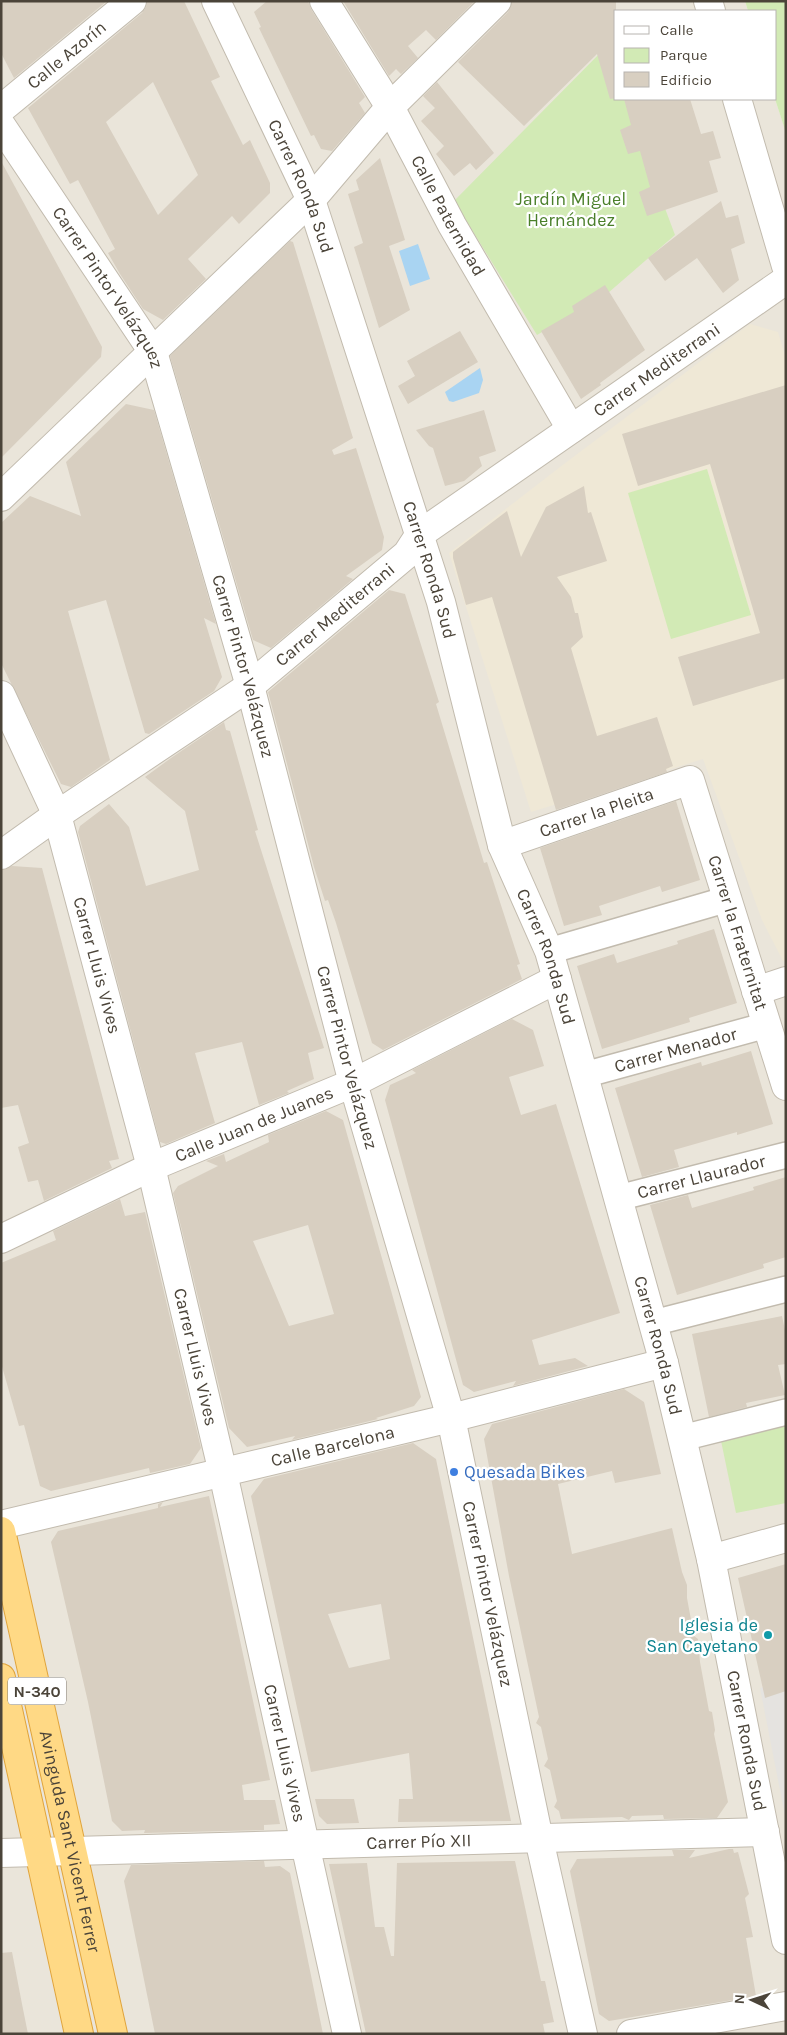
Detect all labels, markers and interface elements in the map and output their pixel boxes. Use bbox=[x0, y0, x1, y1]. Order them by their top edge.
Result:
legend bbox=[614, 10, 777, 100]
street label: Calle Azorín bbox=[23, 16, 111, 94]
text: Calle bbox=[660, 21, 694, 39]
text: Parque bbox=[660, 46, 708, 64]
text: Edificio bbox=[660, 71, 712, 89]
street label: Carrer Ronda Sud bbox=[263, 116, 338, 256]
street label: Calle Paternidad bbox=[406, 151, 490, 280]
park label: Jardín Miguel Hernández bbox=[516, 188, 626, 231]
street label: Carrer Pintor Velázquez bbox=[48, 202, 168, 371]
street label: Carrer Mediterrani bbox=[589, 318, 724, 422]
street label: Carrer Ronda Sud bbox=[398, 498, 461, 641]
street label: Carrer Mediterrani bbox=[271, 558, 399, 671]
street label: Carrer Pintor Velázquez bbox=[207, 572, 279, 760]
street label: Carrer la Pleita bbox=[536, 782, 657, 842]
street label: Carrer la Fraternitat bbox=[703, 852, 773, 1013]
street label: Carrer Ronda Sud bbox=[512, 885, 580, 1027]
street label: Carrer Lluis Vives bbox=[68, 894, 126, 1036]
street label: Carrer Pintor Velázquez bbox=[312, 963, 383, 1152]
street label: Carrer Menador bbox=[612, 1023, 740, 1077]
street label: Calle Juan de Juanes bbox=[171, 1081, 337, 1167]
street label: Carrer Llaurador bbox=[635, 1150, 768, 1204]
street label: Carrer Ronda Sud bbox=[629, 1274, 687, 1417]
street label: Carrer Lluis Vives bbox=[169, 1286, 223, 1428]
street label: Calle Barcelona bbox=[269, 1421, 397, 1471]
place label: Quesada Bikes bbox=[464, 1461, 585, 1483]
marker: Quesada Bikes bbox=[448, 1466, 460, 1478]
street label: Carrer Pintor Velázquez bbox=[458, 1499, 518, 1689]
place label: Iglesia de San Cayetano bbox=[646, 1614, 758, 1657]
marker: Iglesia de San Cayetano bbox=[762, 1629, 774, 1641]
street label: Carrer Ronda Sud bbox=[722, 1668, 771, 1813]
road number: N-340 bbox=[8, 1678, 66, 1704]
street label: Carrer Lluis Vives bbox=[259, 1682, 311, 1824]
street label: Avinguda Sant Vicent Ferrer bbox=[35, 1728, 106, 1955]
street label: Carrer Pío XII bbox=[366, 1829, 472, 1854]
north arrow bbox=[727, 1975, 777, 2025]
text: N bbox=[731, 1994, 748, 2005]

